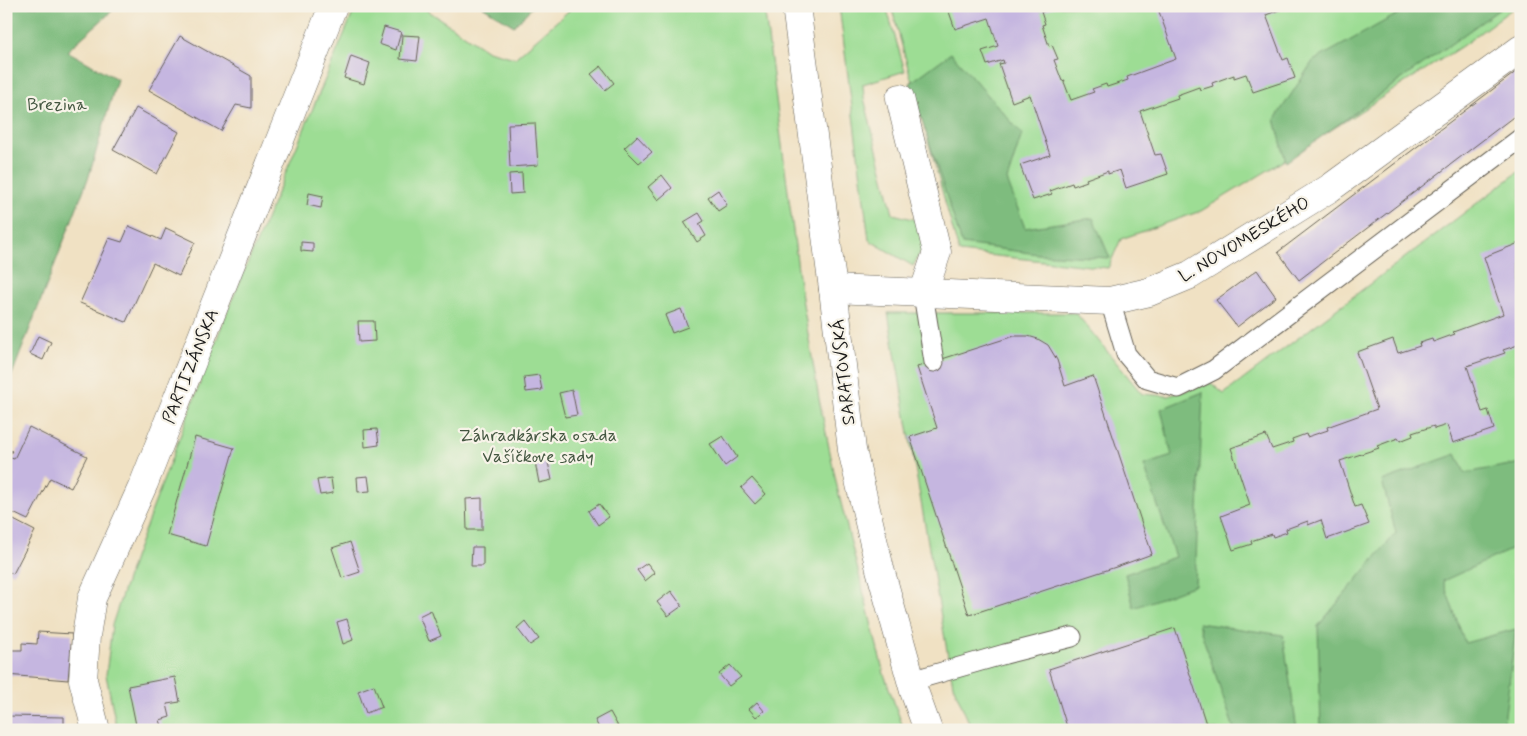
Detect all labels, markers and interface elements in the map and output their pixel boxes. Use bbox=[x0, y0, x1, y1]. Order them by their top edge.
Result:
park label: Brezina bbox=[27, 93, 87, 117]
street label: L. NOVOMESKÉHO bbox=[1174, 191, 1315, 289]
street label: PARTIZÁNSKA bbox=[157, 305, 225, 427]
street label: SARATOVSKÁ bbox=[826, 318, 862, 426]
park label: Záhradkárska osada Vašíčkove sady bbox=[459, 424, 617, 469]

